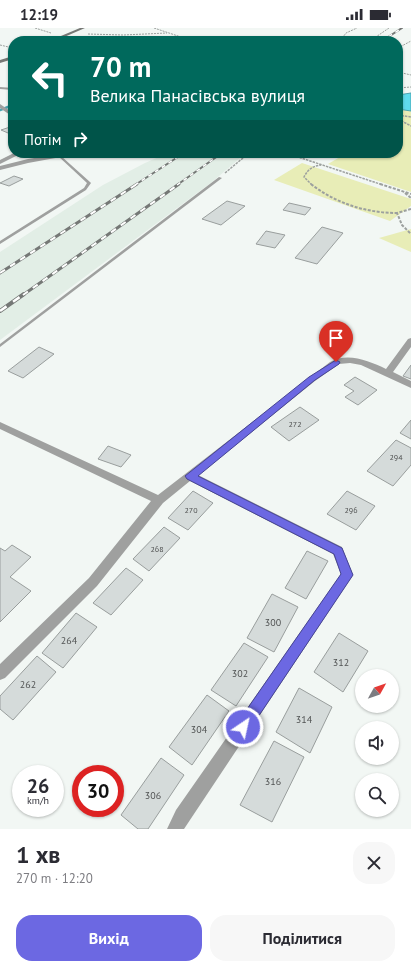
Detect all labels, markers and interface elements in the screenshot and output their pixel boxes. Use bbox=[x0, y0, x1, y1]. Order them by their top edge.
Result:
text: 12:19 bbox=[20, 5, 58, 24]
text: 70 m bbox=[90, 48, 151, 85]
icon: left bbox=[24, 52, 76, 104]
text: Велика Панасівська вулиця bbox=[90, 84, 305, 107]
icon: right bbox=[69, 128, 91, 150]
text: Потім bbox=[24, 130, 61, 149]
pin bbox=[319, 321, 353, 362]
icon: arrive bbox=[325, 327, 347, 349]
house number: 272 bbox=[288, 419, 302, 429]
house number: 294 bbox=[389, 452, 403, 462]
house number: 270 bbox=[184, 505, 198, 515]
house number: 296 bbox=[344, 505, 358, 515]
house number: 268 bbox=[150, 544, 164, 554]
house number: 300 bbox=[265, 616, 282, 629]
house number: 264 bbox=[61, 634, 78, 647]
house number: 312 bbox=[333, 656, 349, 669]
house number: 302 bbox=[232, 667, 248, 680]
north arrow bbox=[355, 669, 399, 713]
map controls bbox=[355, 669, 399, 817]
house number: 262 bbox=[20, 678, 36, 691]
position arrow bbox=[222, 706, 264, 748]
house number: 314 bbox=[296, 713, 313, 726]
button: sound bbox=[355, 721, 399, 765]
house number: 304 bbox=[191, 723, 208, 736]
speed limit sign: 30 bbox=[72, 765, 124, 817]
text: 26 bbox=[27, 773, 49, 799]
button: search bbox=[355, 773, 399, 817]
house number: 316 bbox=[265, 775, 281, 788]
house number: 306 bbox=[145, 789, 161, 802]
text: km/h bbox=[27, 794, 49, 807]
text: 1 хв bbox=[16, 839, 60, 870]
button: close bbox=[353, 842, 395, 884]
text: 270 m · 12:20 bbox=[16, 870, 93, 887]
button: Вихід bbox=[16, 915, 202, 961]
button: Поділитися bbox=[210, 915, 395, 961]

